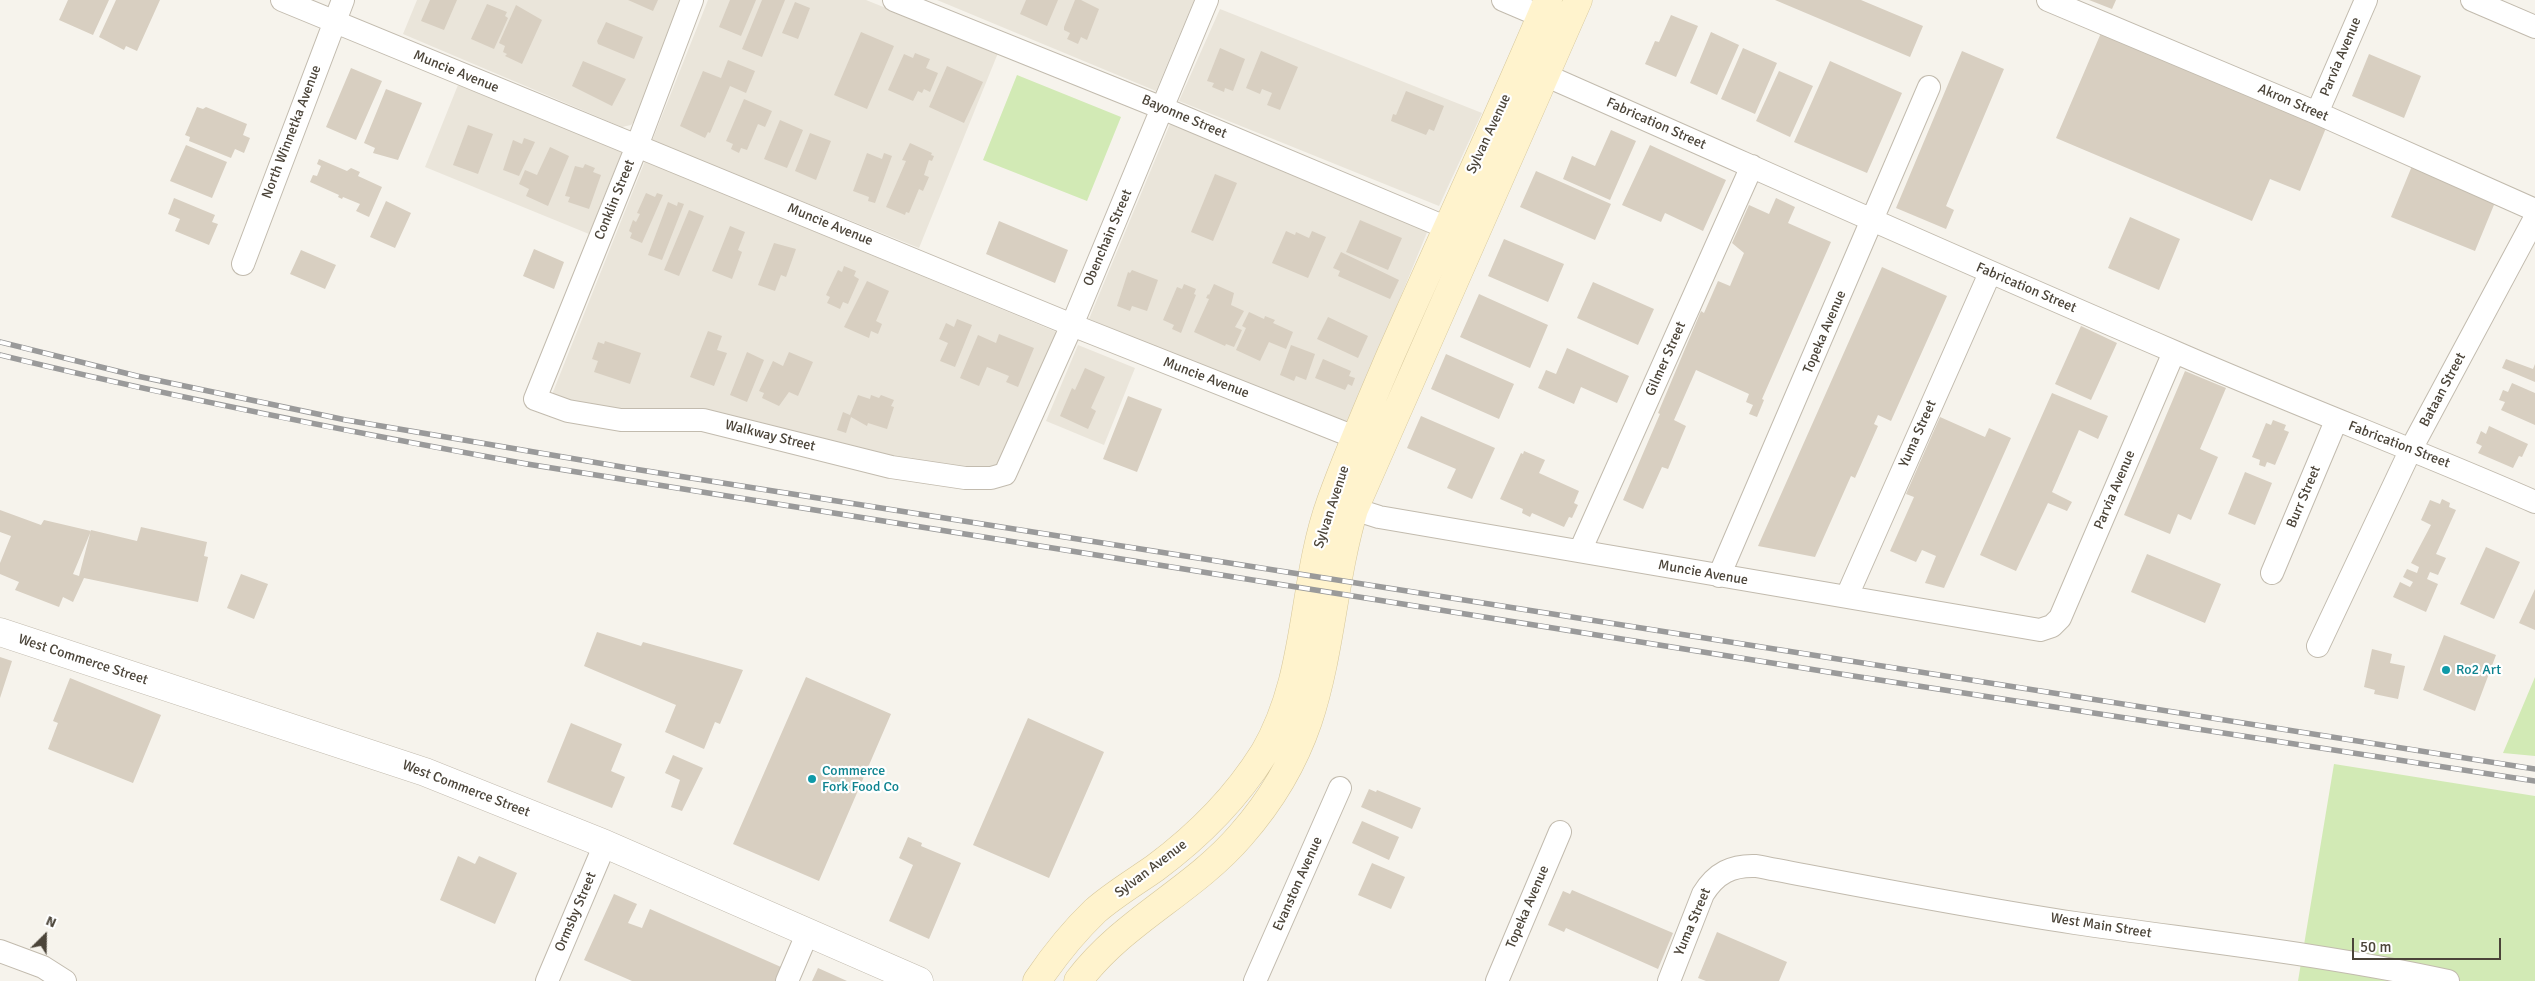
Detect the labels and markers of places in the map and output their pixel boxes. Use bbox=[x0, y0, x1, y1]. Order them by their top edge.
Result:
place label: Ro2 Art bbox=[2456, 662, 2501, 678]
marker: Ro2 Art bbox=[2440, 664, 2452, 676]
place label: Commerce Fork Food Co bbox=[822, 763, 899, 796]
marker: Commerce Fork Food Co bbox=[806, 773, 818, 785]

